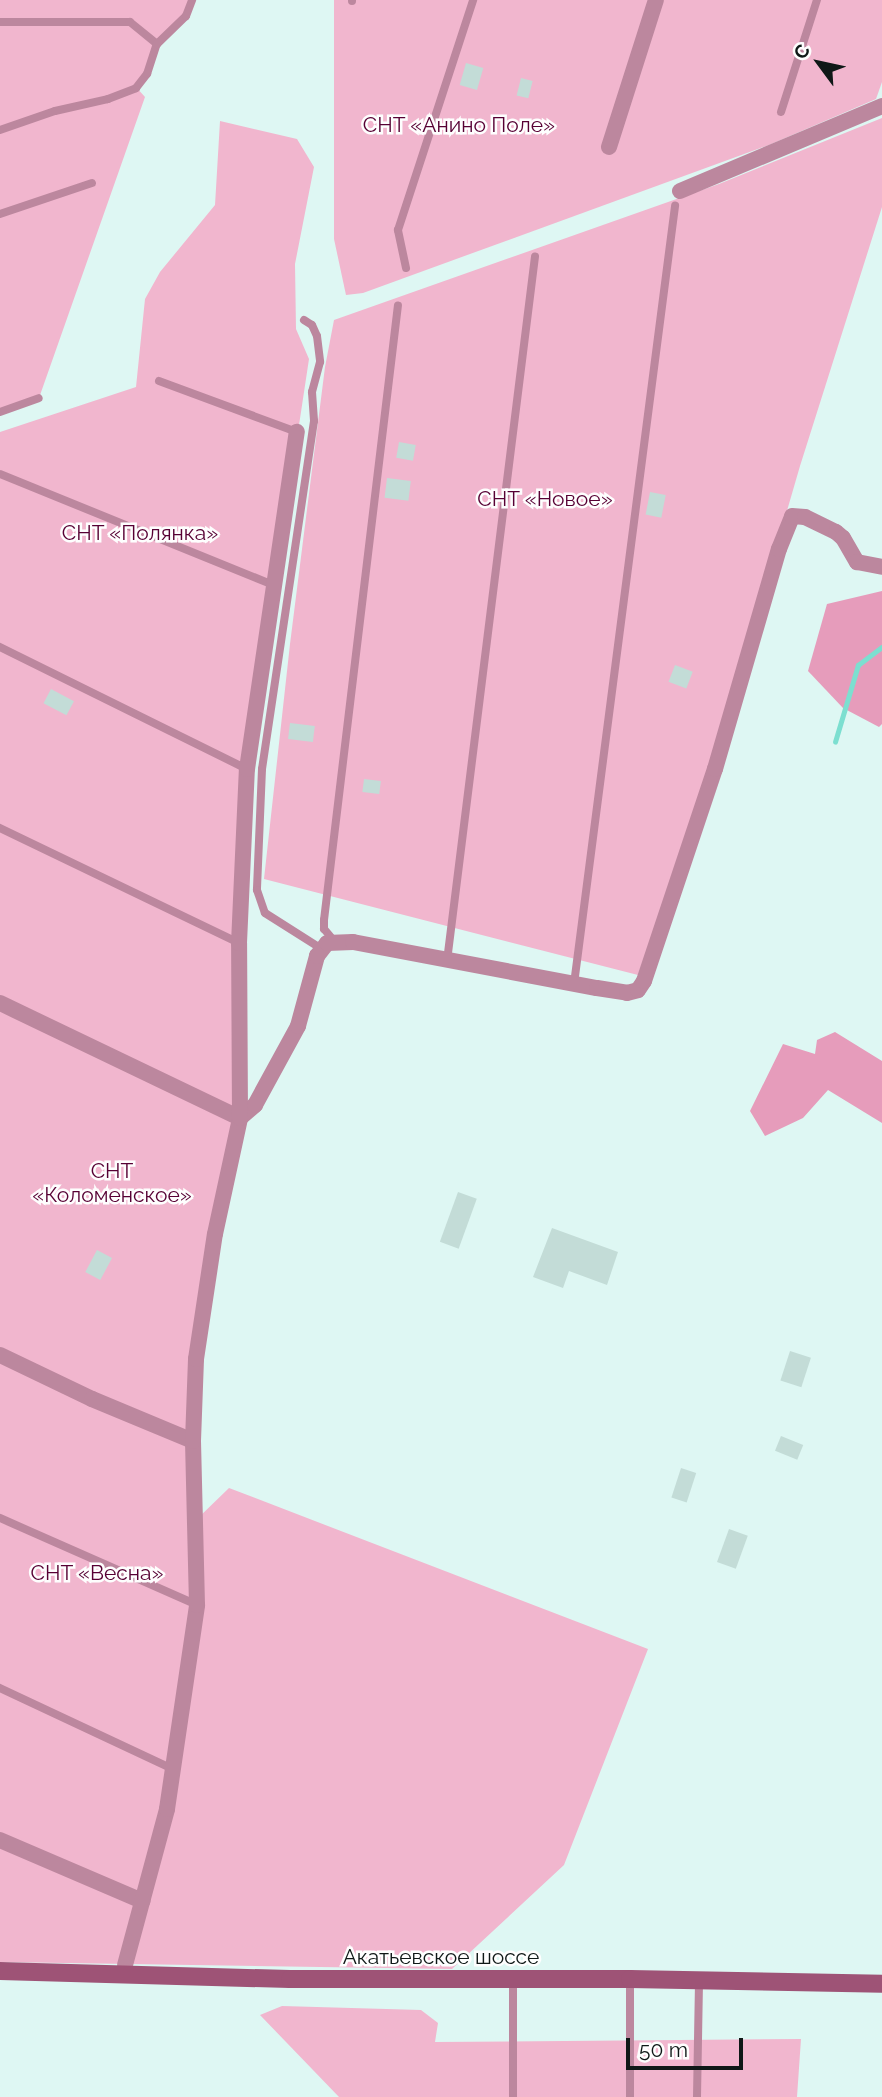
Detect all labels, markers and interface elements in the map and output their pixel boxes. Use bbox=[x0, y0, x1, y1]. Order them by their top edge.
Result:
north arrow bbox=[784, 28, 854, 98]
text: С bbox=[789, 40, 814, 63]
park label: СНТ «Анино Поле» bbox=[363, 112, 555, 138]
park label: СНТ «Новое» bbox=[477, 486, 613, 512]
park label: СНТ «Полянка» bbox=[61, 520, 219, 546]
park label: СНТ «Коломенское» bbox=[32, 1158, 192, 1208]
park label: СНТ «Весна» bbox=[30, 1560, 164, 1586]
street label: Акатьевское шоссе bbox=[343, 1944, 539, 1970]
scale bar bbox=[630, 2024, 747, 2068]
text: 50 m bbox=[639, 2037, 688, 2062]

